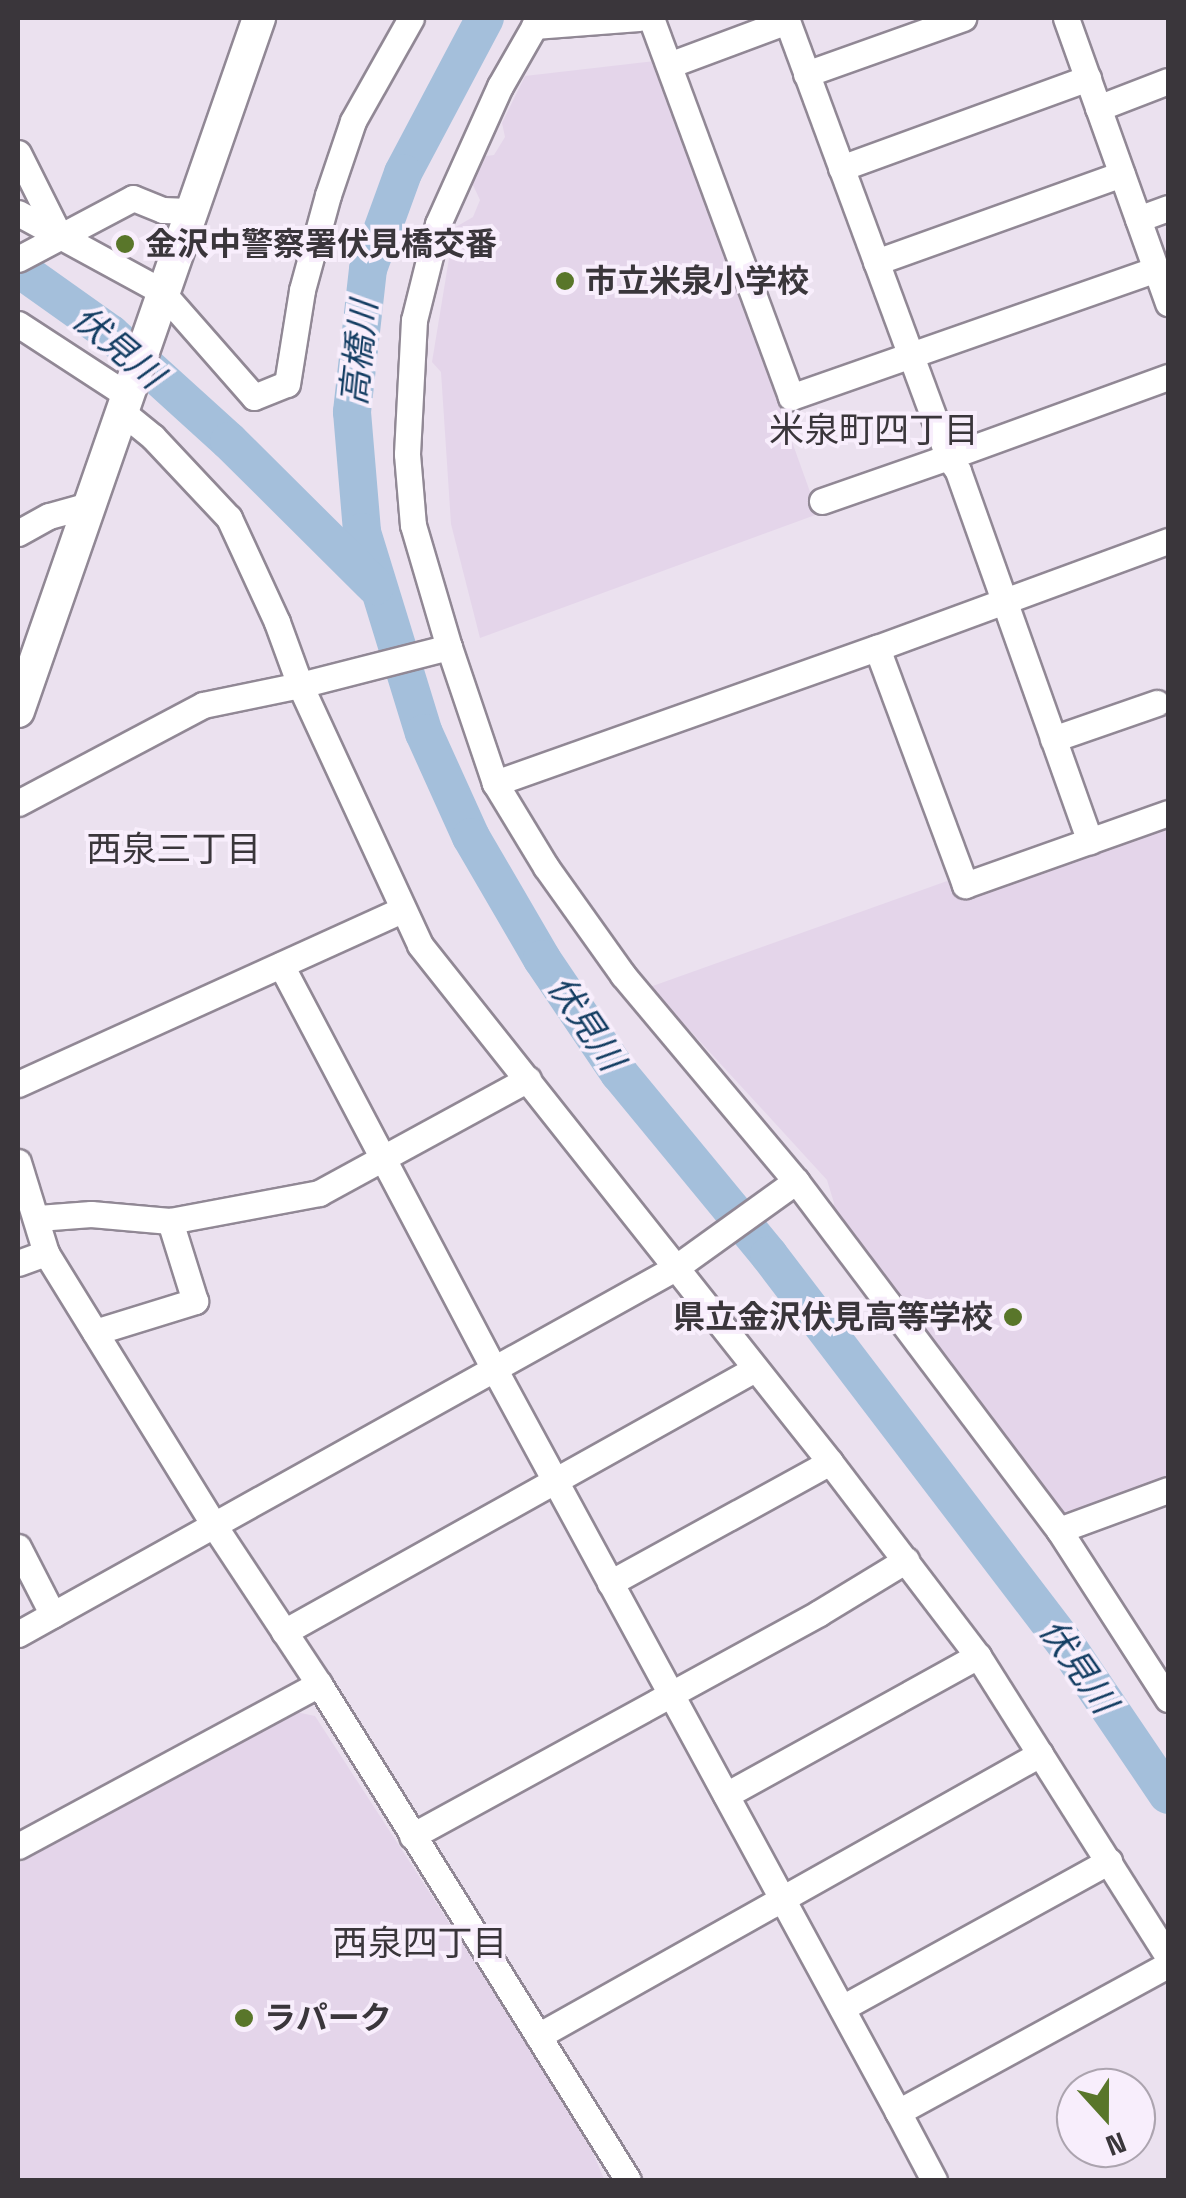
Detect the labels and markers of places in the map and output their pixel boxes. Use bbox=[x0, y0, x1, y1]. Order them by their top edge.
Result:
place label: 金沢中警察署伏見橋交番 bbox=[145, 225, 497, 263]
marker: 金沢中警察署伏見橋交番 bbox=[114, 233, 136, 255]
place label: 市立米泉小学校 bbox=[585, 262, 809, 300]
marker: 市立米泉小学校 bbox=[554, 270, 576, 292]
place label: 県立金沢伏見高等学校 bbox=[673, 1298, 993, 1336]
marker: 県立金沢伏見高等学校 bbox=[1002, 1306, 1024, 1328]
place label: ラパーク bbox=[264, 1999, 392, 2037]
marker: ラパーク bbox=[233, 2007, 255, 2029]

